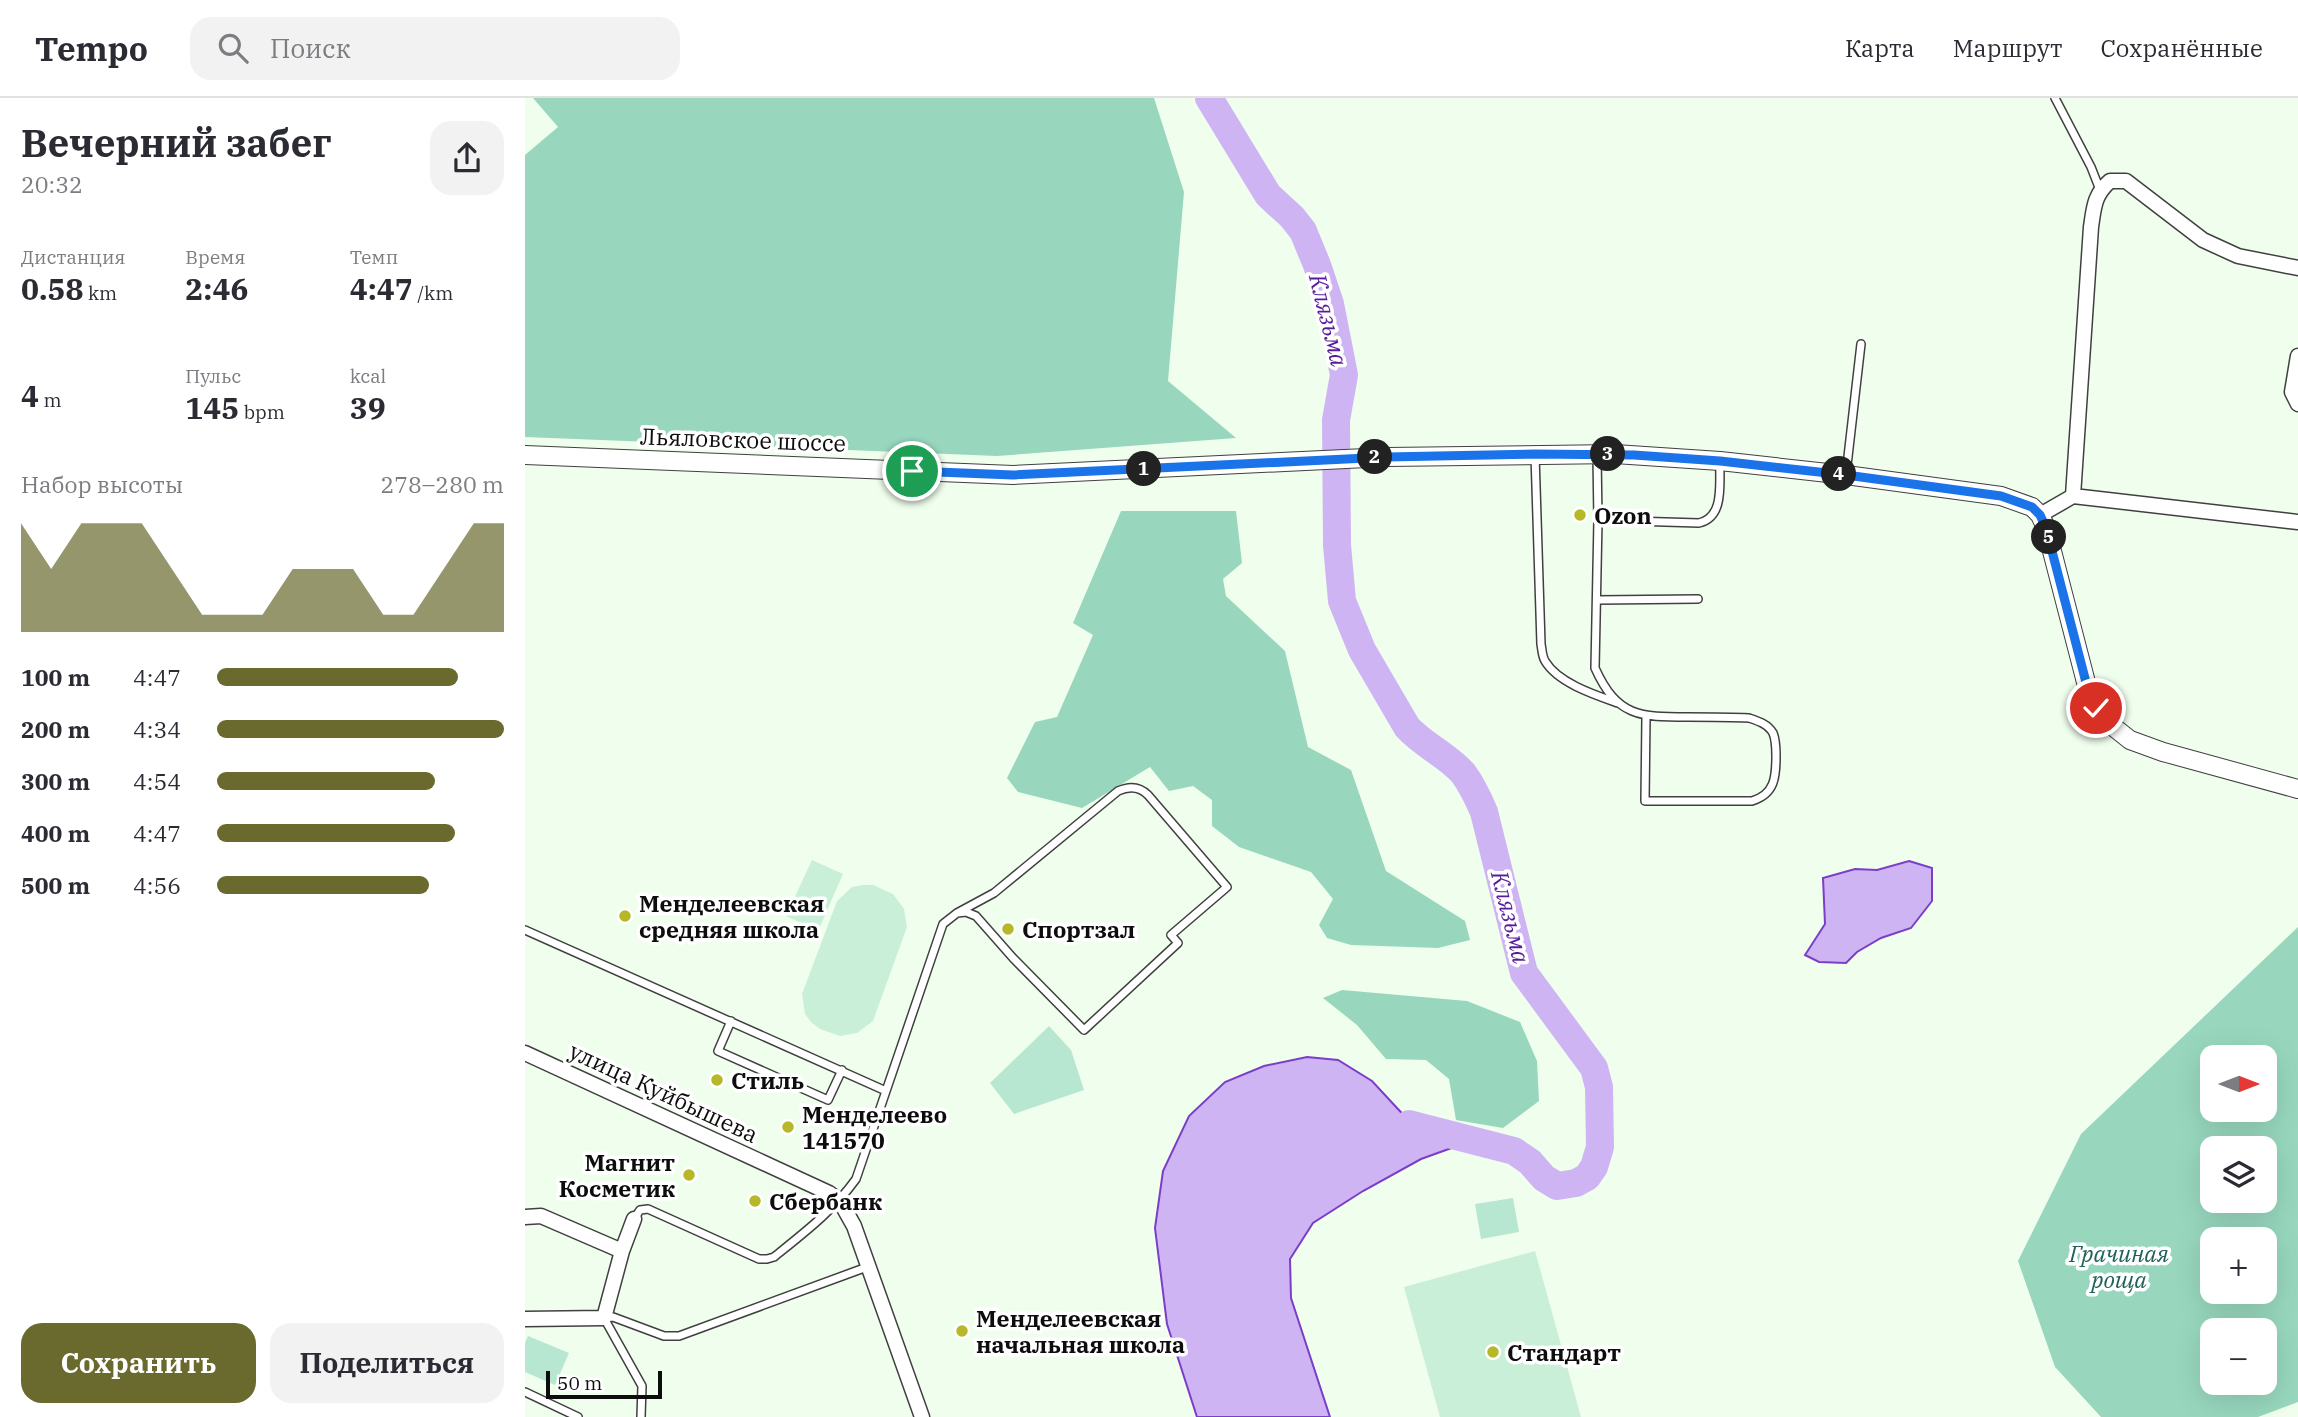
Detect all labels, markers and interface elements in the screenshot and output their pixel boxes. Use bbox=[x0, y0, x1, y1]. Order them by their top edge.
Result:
search box bbox=[190, 17, 680, 80]
text: Tempo bbox=[35, 27, 148, 70]
icon: search bbox=[214, 29, 252, 67]
text: Поиск bbox=[270, 31, 351, 65]
text: Карта bbox=[1845, 32, 1915, 64]
text: Маршрут bbox=[1953, 32, 2062, 64]
text: Сохранённые bbox=[2100, 32, 2263, 64]
text: Вечерний забег bbox=[21, 118, 332, 167]
button: share bbox=[430, 121, 504, 195]
text: 20:32 bbox=[21, 169, 83, 199]
text: Дистанция bbox=[21, 245, 126, 269]
text: Время bbox=[185, 245, 245, 269]
text: Темп bbox=[350, 245, 398, 269]
text: 0.58 bbox=[21, 269, 83, 308]
text: 2:46 bbox=[185, 269, 248, 308]
text: 4:47 bbox=[350, 269, 413, 308]
water label: Клязьма bbox=[1302, 269, 1356, 370]
text: km bbox=[83, 281, 117, 305]
text: /km bbox=[413, 281, 453, 305]
text: Пульс bbox=[185, 364, 241, 388]
text: kcal bbox=[350, 364, 386, 388]
text: 4 bbox=[21, 376, 39, 415]
text: m bbox=[39, 388, 62, 412]
text: 145 bbox=[185, 388, 239, 427]
text: 39 bbox=[350, 388, 386, 427]
text: bpm bbox=[239, 400, 285, 424]
street label: Льяловское шоссе bbox=[640, 420, 846, 458]
pin: 3 bbox=[1591, 436, 1625, 472]
pin: 2 bbox=[1357, 440, 1393, 474]
pin bbox=[882, 441, 942, 501]
text: 3 bbox=[1602, 441, 1613, 465]
text: 2 bbox=[1369, 444, 1380, 468]
icon: arrive bbox=[893, 452, 931, 490]
pin: 1 bbox=[1127, 452, 1161, 486]
text: 1 bbox=[1138, 456, 1149, 480]
pin: 4 bbox=[1821, 456, 1857, 492]
text: 4 bbox=[1833, 461, 1844, 485]
text: Набор высоты bbox=[21, 469, 183, 499]
text: 278–280 m bbox=[380, 469, 504, 499]
place label: Ozon bbox=[1594, 500, 1652, 530]
marker: Ozon bbox=[1572, 507, 1588, 523]
pin: 5 bbox=[2031, 520, 2067, 555]
text: 5 bbox=[2043, 524, 2054, 548]
text: 100 m bbox=[21, 662, 90, 692]
text: 4:47 bbox=[133, 662, 181, 692]
pin bbox=[2066, 678, 2126, 738]
icon: check bbox=[2077, 689, 2115, 727]
text: 200 m bbox=[21, 714, 90, 744]
text: 4:34 bbox=[133, 714, 181, 744]
text: 300 m bbox=[21, 766, 90, 796]
text: 4:54 bbox=[133, 766, 181, 796]
text: 400 m bbox=[21, 818, 90, 848]
text: 4:47 bbox=[133, 818, 181, 848]
water label: Клязьма bbox=[1484, 866, 1538, 967]
text: 500 m bbox=[21, 870, 90, 900]
text: 4:56 bbox=[133, 870, 181, 900]
place label: Менделеевская средняя школа bbox=[639, 888, 824, 944]
marker: Менделеевская средняя школа bbox=[617, 908, 633, 924]
place label: Спортзал bbox=[1022, 914, 1135, 944]
marker: Спортзал bbox=[1000, 921, 1016, 937]
street label: улица Куйбышева bbox=[565, 1035, 763, 1149]
north arrow bbox=[2200, 1045, 2277, 1122]
map controls bbox=[2200, 1045, 2277, 1395]
place label: Стиль bbox=[731, 1065, 804, 1095]
marker: Стиль bbox=[709, 1072, 725, 1088]
place label: Менделеево 141570 bbox=[802, 1099, 947, 1155]
marker: Менделеево 141570 bbox=[780, 1119, 796, 1135]
button: layers bbox=[2200, 1136, 2277, 1213]
place label: Магнит Косметик bbox=[559, 1147, 675, 1203]
marker: Магнит Косметик bbox=[681, 1167, 697, 1183]
place label: Сбербанк bbox=[769, 1186, 882, 1216]
marker: Сбербанк bbox=[747, 1193, 763, 1209]
button: + bbox=[2200, 1227, 2277, 1304]
park label: Грачиная роща bbox=[2068, 1238, 2169, 1294]
place label: Менделеевская начальная школа bbox=[976, 1303, 1185, 1359]
button: − bbox=[2200, 1318, 2277, 1395]
button: Сохранить bbox=[21, 1323, 256, 1403]
button: Поделиться bbox=[270, 1323, 504, 1403]
marker: Менделеевская начальная школа bbox=[954, 1323, 970, 1339]
place label: Стандарт bbox=[1507, 1337, 1621, 1367]
marker: Стандарт bbox=[1485, 1344, 1501, 1360]
scale bar bbox=[546, 1368, 661, 1400]
text: 50 m bbox=[557, 1371, 602, 1395]

